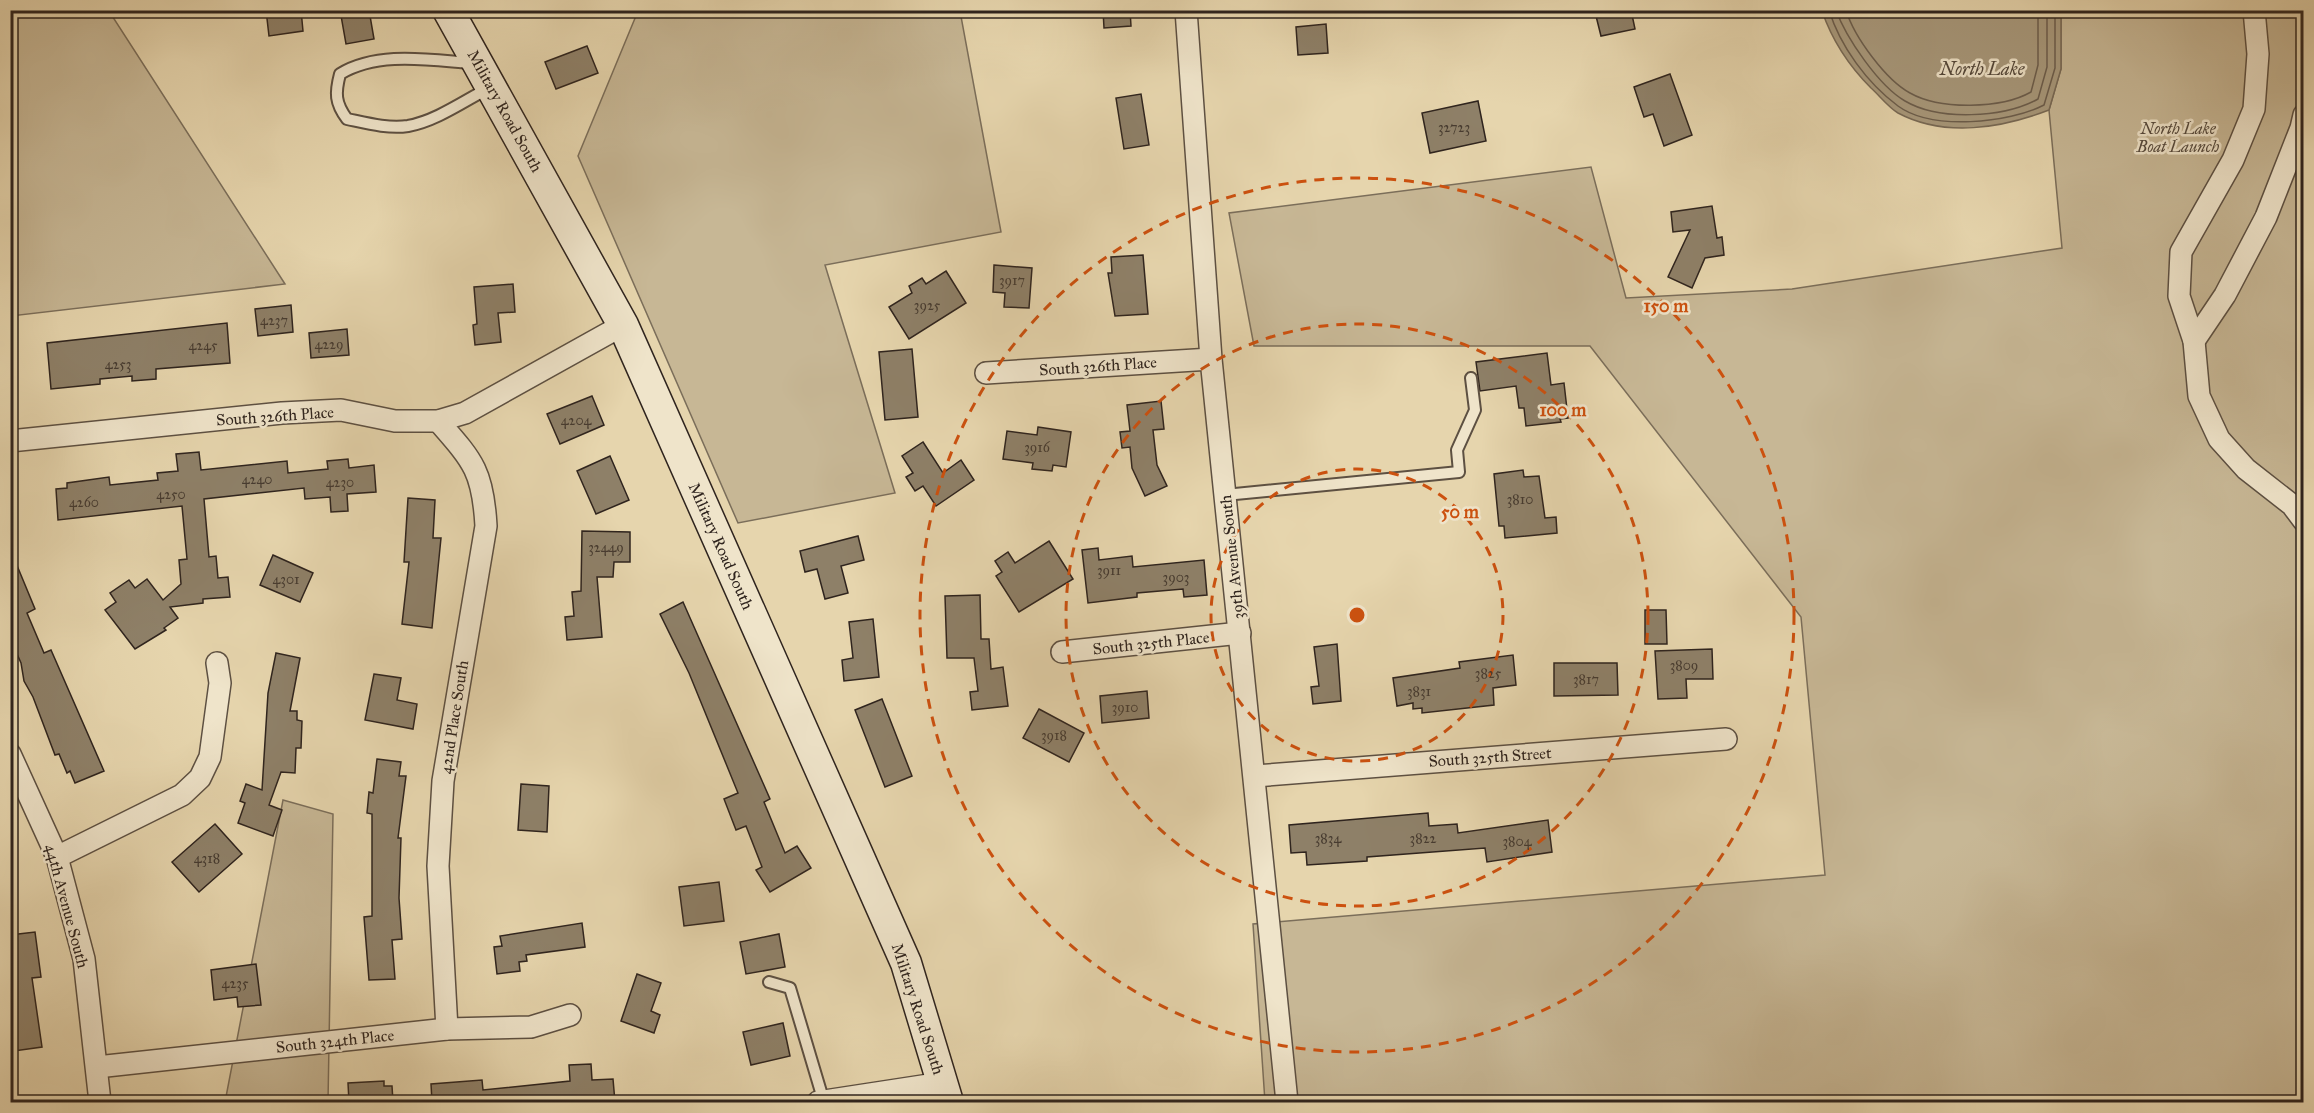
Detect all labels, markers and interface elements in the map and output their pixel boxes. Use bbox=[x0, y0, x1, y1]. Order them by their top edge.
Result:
street label: Military Road South bbox=[464, 47, 547, 176]
water label: North Lake bbox=[1939, 58, 2026, 80]
house number: 32723 bbox=[1438, 119, 1470, 136]
park label: North Lake Boat Launch bbox=[2136, 119, 2220, 156]
house number: 3917 bbox=[999, 272, 1025, 289]
text: 150 m bbox=[1644, 295, 1689, 317]
house number: 3925 bbox=[914, 297, 941, 314]
house number: 4237 bbox=[260, 312, 288, 329]
house number: 4229 bbox=[314, 336, 344, 353]
house number: 4245 bbox=[188, 337, 218, 354]
street label: South 326th Place bbox=[1038, 352, 1158, 380]
house number: 4253 bbox=[105, 356, 131, 373]
text: 100 m bbox=[1540, 399, 1587, 421]
street label: South 326th Place bbox=[215, 402, 335, 430]
house number: 4204 bbox=[561, 412, 593, 429]
house number: 3916 bbox=[1024, 439, 1051, 456]
house number: 4240 bbox=[242, 471, 272, 488]
house number: 4230 bbox=[326, 474, 354, 491]
street label: Military Road South bbox=[684, 480, 758, 612]
house number: 4250 bbox=[156, 486, 186, 503]
house number: 3810 bbox=[1507, 491, 1533, 508]
house number: 4260 bbox=[69, 494, 99, 511]
street label: 39th Avenue South bbox=[1216, 494, 1248, 620]
text: 50 m bbox=[1441, 501, 1480, 523]
house number: 32449 bbox=[588, 539, 624, 556]
house number: 3911 bbox=[1097, 562, 1122, 579]
house number: 3903 bbox=[1163, 569, 1189, 586]
house number: 4301 bbox=[273, 571, 300, 588]
centre of rings bbox=[1347, 605, 1367, 625]
street label: South 325th Place bbox=[1092, 627, 1211, 659]
house number: 3809 bbox=[1670, 657, 1698, 674]
street label: 42nd Place South bbox=[436, 659, 472, 775]
house number: 3825 bbox=[1475, 665, 1502, 682]
house number: 3817 bbox=[1573, 671, 1599, 688]
house number: 3831 bbox=[1407, 683, 1432, 700]
house number: 3910 bbox=[1112, 699, 1138, 716]
house number: 3918 bbox=[1041, 727, 1067, 744]
street label: South 325th Street bbox=[1428, 743, 1552, 771]
house number: 3834 bbox=[1315, 830, 1342, 847]
house number: 3822 bbox=[1410, 830, 1436, 847]
house number: 3804 bbox=[1503, 833, 1533, 850]
street label: 44th Avenue South bbox=[41, 842, 93, 970]
house number: 4318 bbox=[194, 850, 220, 867]
street label: Military Road South bbox=[888, 941, 948, 1077]
house number: 4235 bbox=[222, 975, 249, 992]
street label: South 324th Place bbox=[275, 1025, 395, 1057]

